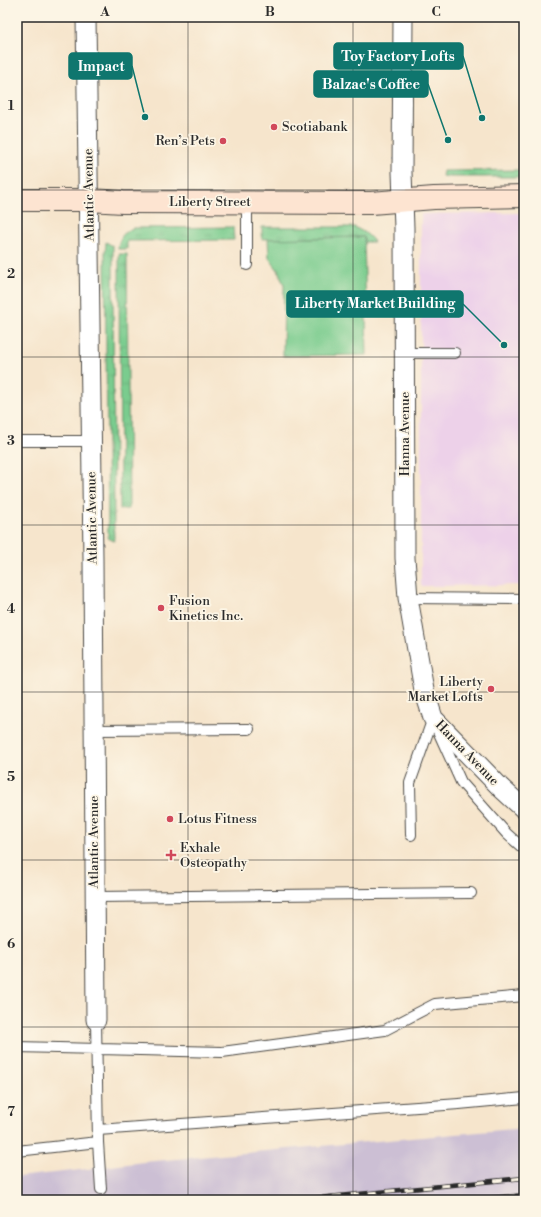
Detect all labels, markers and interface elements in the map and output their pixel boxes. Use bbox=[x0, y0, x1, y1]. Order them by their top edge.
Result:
text: A bbox=[99, 4, 110, 20]
text: B bbox=[265, 4, 275, 20]
text: C bbox=[431, 4, 441, 20]
callout: Toy Factory Lofts bbox=[334, 43, 463, 69]
text: Toy Factory Lofts bbox=[341, 48, 455, 66]
callout: Impact bbox=[69, 53, 132, 79]
text: Impact bbox=[78, 58, 125, 76]
callout: Balzac's Coffee bbox=[314, 71, 428, 97]
text: Balzac's Coffee bbox=[322, 76, 420, 94]
text: 1 bbox=[8, 98, 15, 114]
place label: Scotiabank bbox=[282, 119, 348, 135]
marker: Scotiabank bbox=[269, 122, 279, 132]
place label: Ren’s Pets bbox=[155, 133, 215, 149]
marker: Ren’s Pets bbox=[218, 136, 228, 146]
street label: Atlantic Avenue bbox=[80, 148, 98, 243]
street label: Liberty Street bbox=[169, 194, 251, 210]
text: 2 bbox=[7, 266, 15, 282]
callout: Liberty Market Building bbox=[287, 291, 463, 317]
text: Liberty Market Building bbox=[295, 295, 456, 313]
street label: Hanna Avenue bbox=[397, 391, 413, 476]
text: 3 bbox=[7, 433, 15, 449]
street label: Atlantic Avenue bbox=[83, 471, 101, 566]
place label: Fusion Kinetics Inc. bbox=[169, 593, 243, 624]
text: 4 bbox=[7, 601, 16, 617]
marker: Fusion Kinetics Inc. bbox=[156, 603, 166, 613]
place label: Liberty Market Lofts bbox=[408, 674, 484, 705]
marker: Liberty Market Lofts bbox=[486, 684, 496, 694]
street label: Hanna Avenue bbox=[432, 717, 502, 789]
text: 5 bbox=[7, 769, 15, 785]
street label: Atlantic Avenue bbox=[86, 795, 102, 889]
place label: Lotus Fitness bbox=[178, 811, 257, 827]
marker: Lotus Fitness bbox=[165, 814, 175, 824]
place label: Exhale Osteopathy bbox=[180, 840, 248, 871]
marker: Exhale Osteopathy bbox=[165, 849, 177, 861]
text: 6 bbox=[7, 936, 15, 952]
text: 7 bbox=[7, 1104, 15, 1120]

